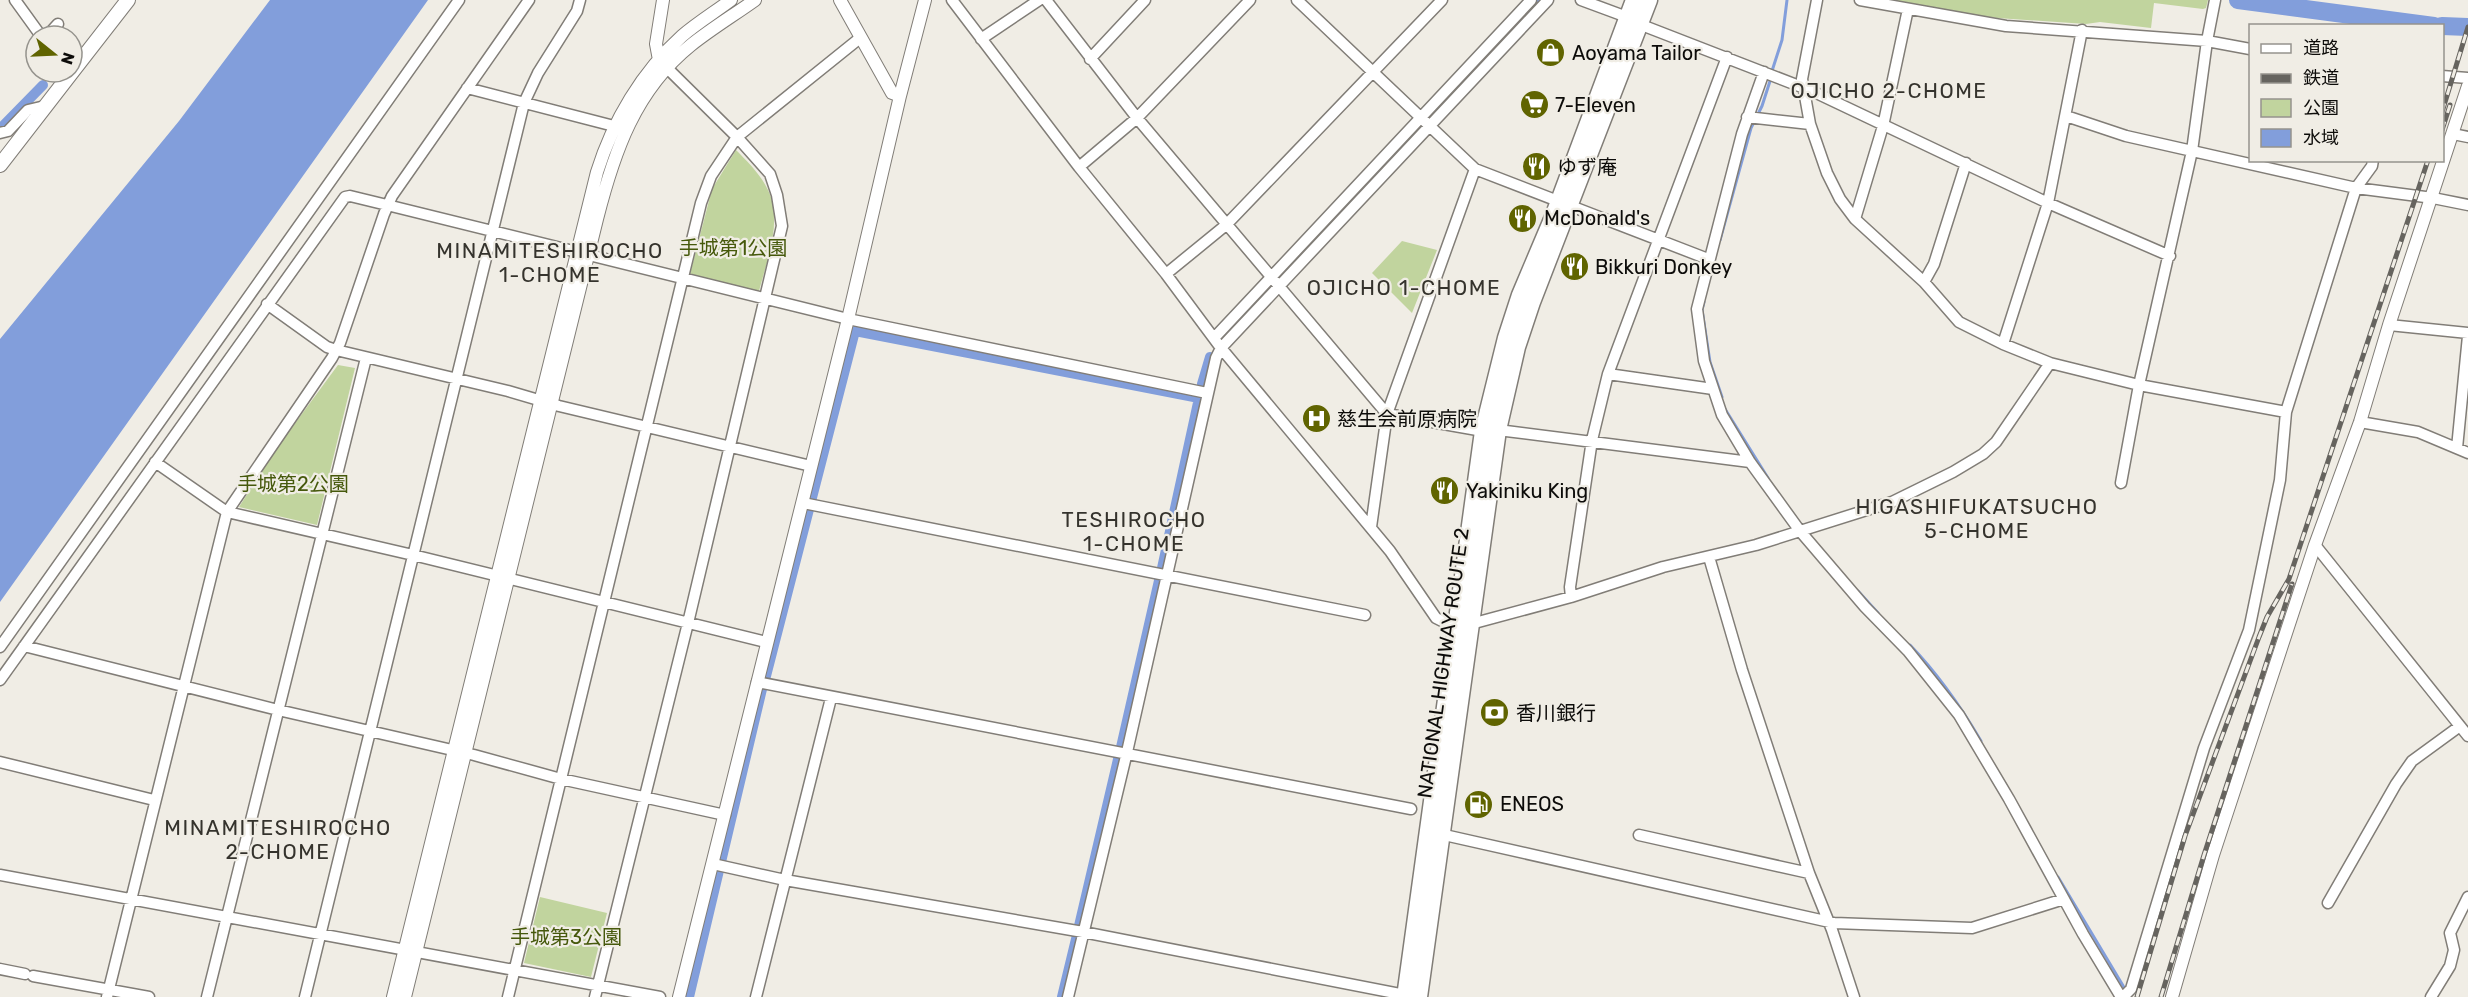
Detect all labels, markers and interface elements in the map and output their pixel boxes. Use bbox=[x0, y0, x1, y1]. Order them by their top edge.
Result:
north arrow bbox=[24, 24, 84, 84]
legend bbox=[2249, 24, 2444, 162]
shop icon: Aoyama Tailor bbox=[1535, 37, 1567, 69]
text: 道路 bbox=[2303, 37, 2339, 59]
place label: Aoyama Tailor bbox=[1572, 41, 1701, 65]
text: N bbox=[57, 50, 79, 67]
text: 鉄道 bbox=[2303, 67, 2339, 89]
district label: OJICHO 2-CHOME bbox=[1790, 78, 1988, 103]
supermarket icon: 7-Eleven bbox=[1518, 89, 1550, 121]
place label: 7-Eleven bbox=[1555, 93, 1636, 117]
text: 公園 bbox=[2303, 97, 2339, 119]
text: 水域 bbox=[2303, 127, 2339, 149]
restaurant icon: ゆず庵 bbox=[1520, 151, 1552, 183]
place label: ゆず庵 bbox=[1557, 155, 1617, 179]
restaurant icon: McDonald's bbox=[1507, 202, 1539, 234]
place label: McDonald's bbox=[1544, 206, 1650, 230]
park label: 手城第1公園 bbox=[679, 236, 787, 260]
district label: MINAMITESHIROCHO 1-CHOME bbox=[436, 238, 664, 287]
restaurant icon: Bikkuri Donkey bbox=[1558, 251, 1590, 283]
place label: Bikkuri Donkey bbox=[1595, 255, 1732, 279]
district label: OJICHO 1-CHOME bbox=[1307, 275, 1501, 300]
hospital icon: 慈生会前原病院 bbox=[1300, 403, 1332, 435]
place label: 慈生会前原病院 bbox=[1337, 407, 1477, 431]
park label: 手城第2公園 bbox=[237, 472, 349, 496]
restaurant icon: Yakiniku King bbox=[1429, 475, 1461, 507]
place label: Yakiniku King bbox=[1466, 479, 1588, 503]
district label: HIGASHIFUKATSUCHO 5-CHOME bbox=[1855, 494, 2099, 543]
district label: TESHIROCHO 1-CHOME bbox=[1062, 507, 1206, 556]
street label: NATIONAL HIGHWAY ROUTE 2 bbox=[1412, 526, 1474, 800]
bank icon: 香川銀行 bbox=[1479, 697, 1511, 729]
place label: 香川銀行 bbox=[1516, 701, 1596, 725]
fuel station icon: ENEOS bbox=[1463, 788, 1495, 820]
place label: ENEOS bbox=[1500, 792, 1564, 816]
district label: MINAMITESHIROCHO 2-CHOME bbox=[164, 815, 392, 864]
park label: 手城第3公園 bbox=[510, 925, 622, 949]

